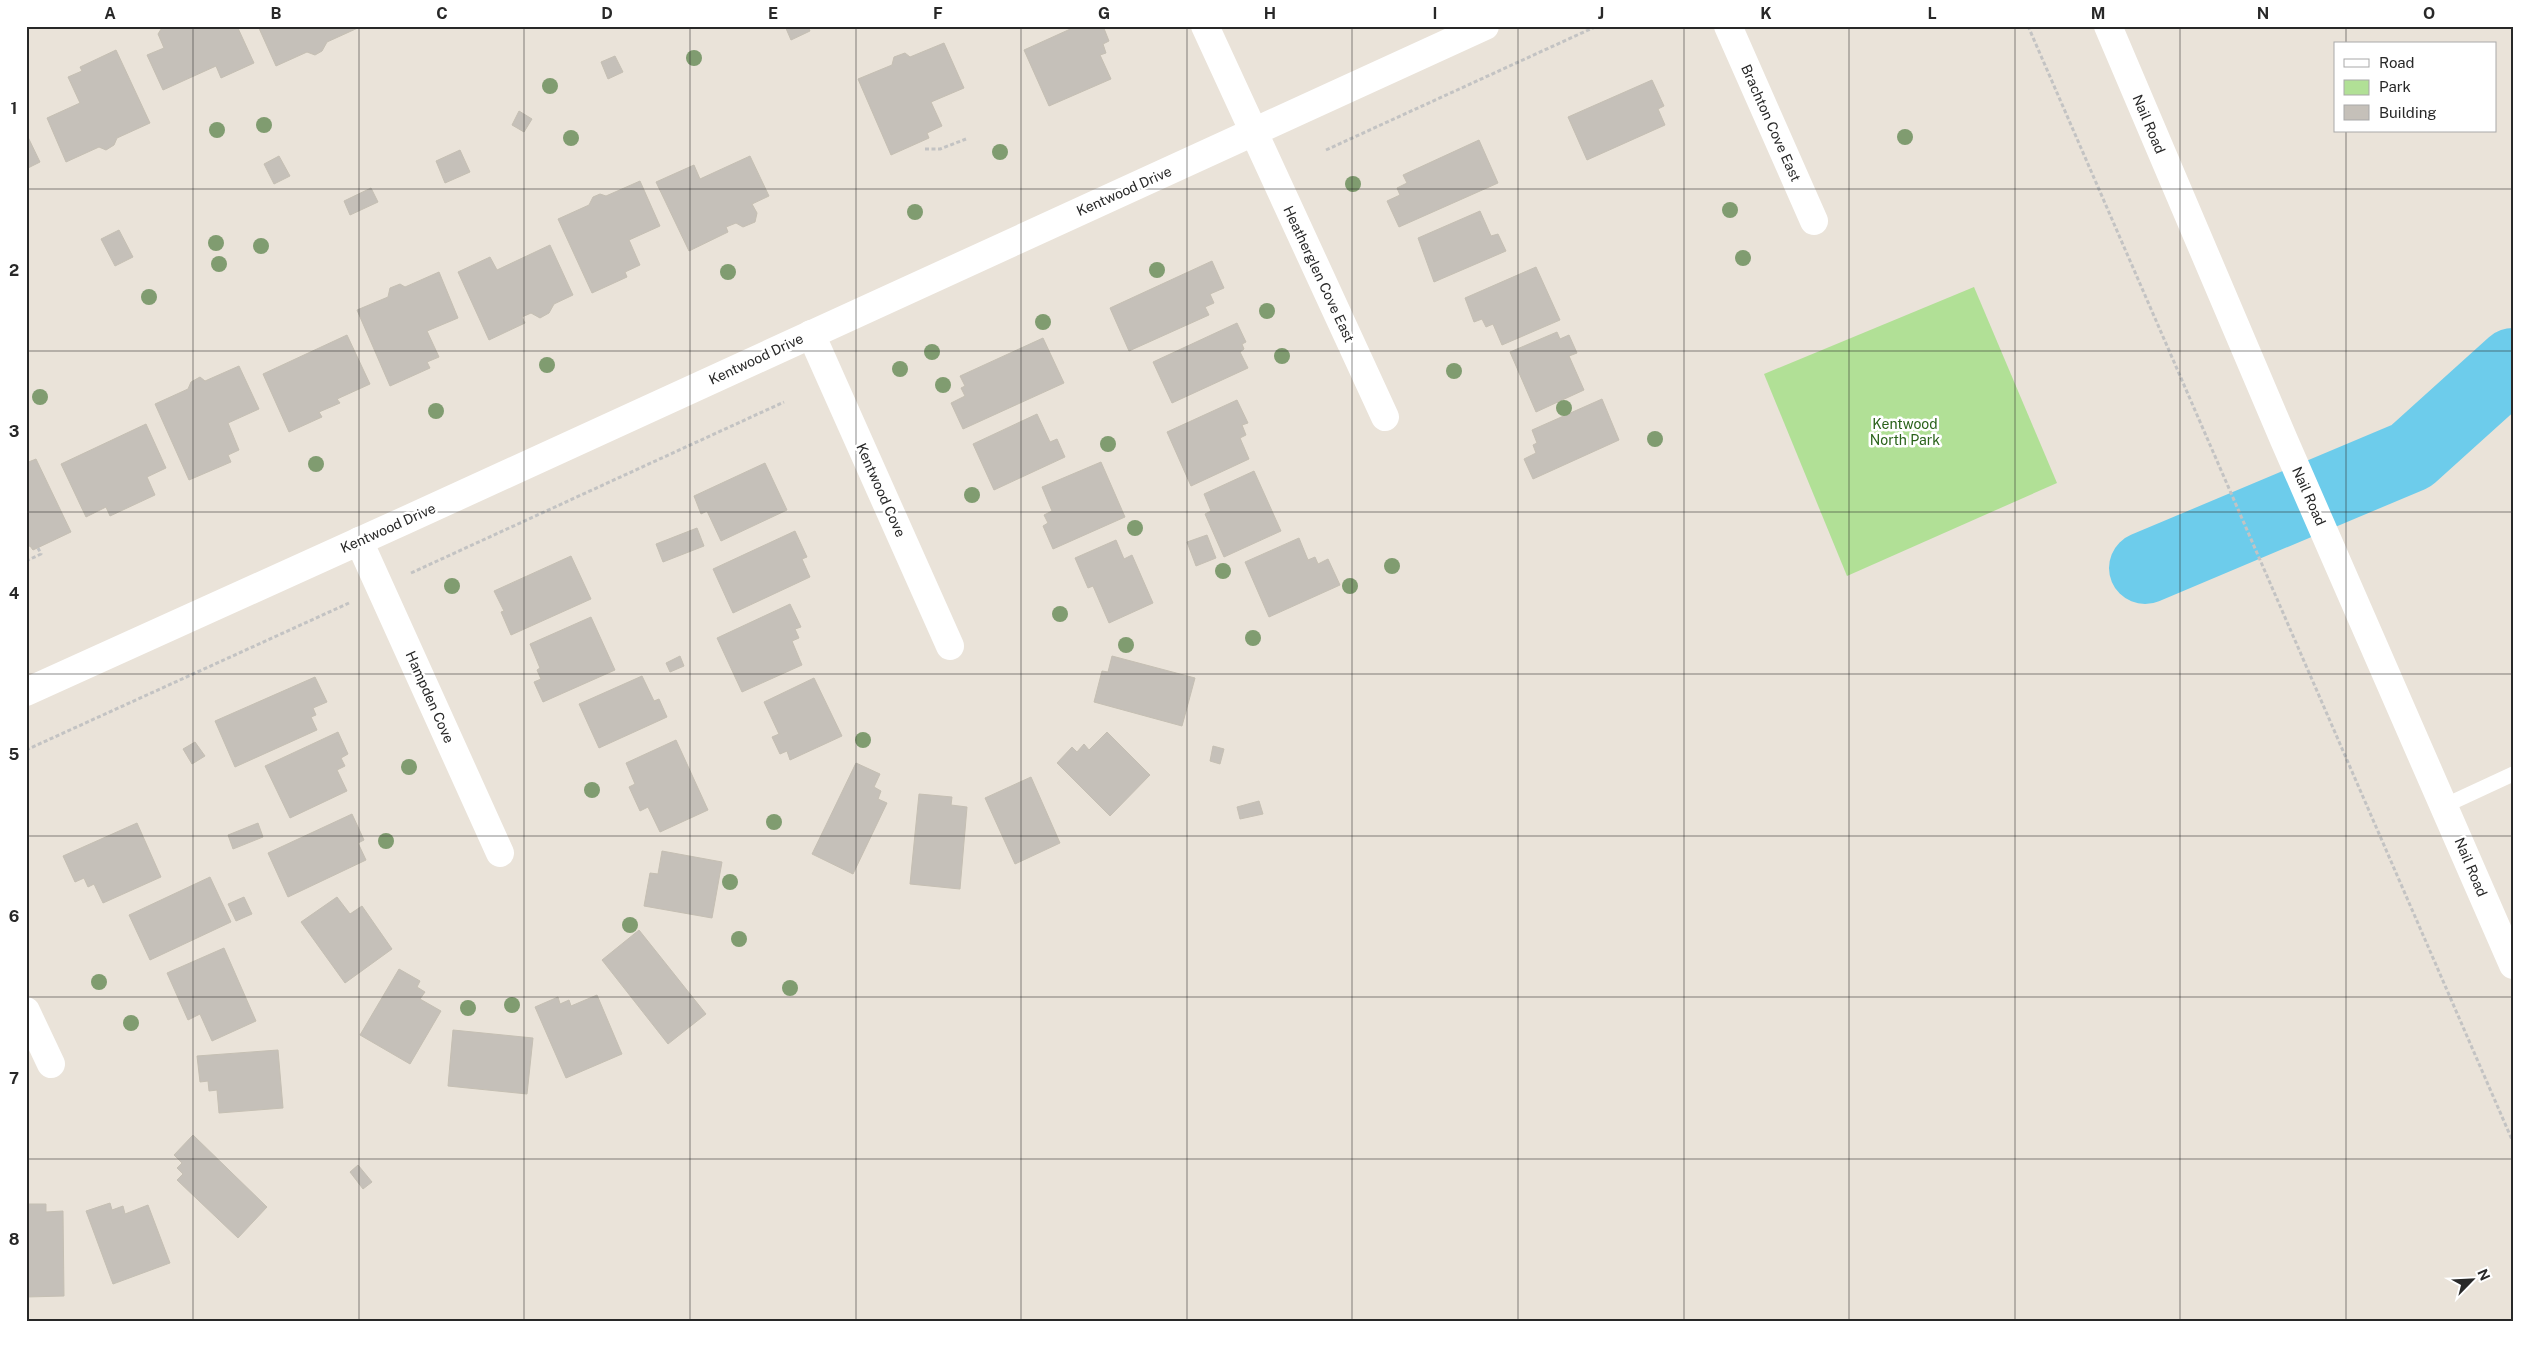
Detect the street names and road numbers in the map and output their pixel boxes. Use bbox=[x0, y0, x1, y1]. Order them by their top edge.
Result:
street label: Brachton Cove East bbox=[1738, 62, 1804, 184]
street label: Nail Road bbox=[2129, 92, 2169, 156]
street label: Kentwood Drive bbox=[1074, 163, 1174, 219]
street label: Heatherglen Cove East bbox=[1280, 203, 1358, 345]
street label: Kentwood Drive bbox=[706, 330, 806, 388]
street label: Kentwood Cove bbox=[853, 441, 909, 539]
street label: Nail Road bbox=[2289, 464, 2329, 528]
street label: Kentwood Drive bbox=[338, 500, 438, 556]
street label: Hampden Cove bbox=[403, 649, 457, 745]
street label: Nail Road bbox=[2451, 835, 2491, 899]

